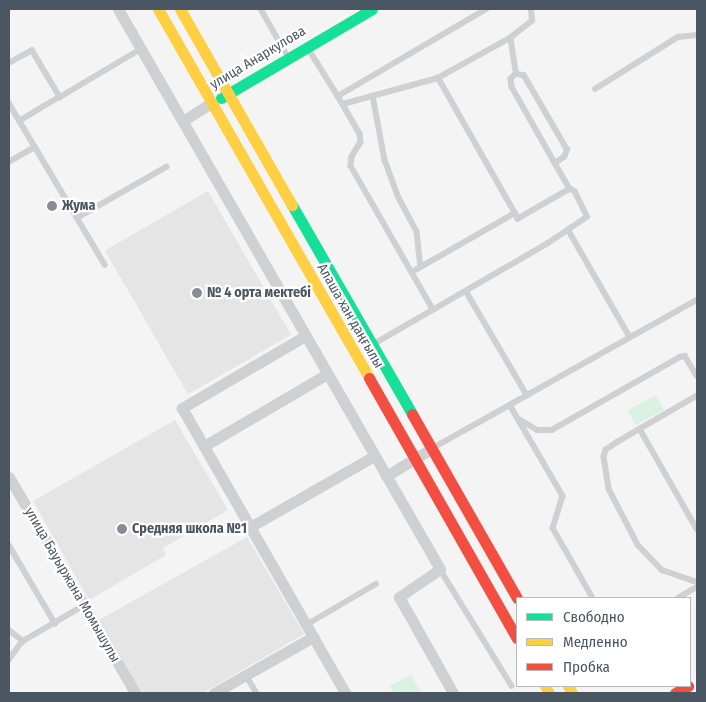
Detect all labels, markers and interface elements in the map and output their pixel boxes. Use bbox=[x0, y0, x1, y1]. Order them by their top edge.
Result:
street label: улица Анаркулова bbox=[207, 23, 309, 93]
place label: Жума bbox=[62, 198, 95, 214]
marker: Жума bbox=[46, 200, 58, 212]
street label: Алаша хан даңғылы bbox=[313, 261, 387, 371]
place label: № 4 орта мектебі bbox=[207, 285, 311, 301]
marker: № 4 орта мектебі bbox=[191, 287, 203, 299]
street label: улица Бауыржана Момышулы bbox=[21, 505, 123, 665]
place label: Средняя школа №1 bbox=[132, 521, 247, 537]
marker: Средняя школа №1 bbox=[116, 523, 128, 535]
legend bbox=[516, 597, 691, 687]
text: Свободно bbox=[563, 608, 625, 626]
text: Медленно bbox=[563, 633, 628, 651]
text: Пробка bbox=[563, 658, 610, 676]

